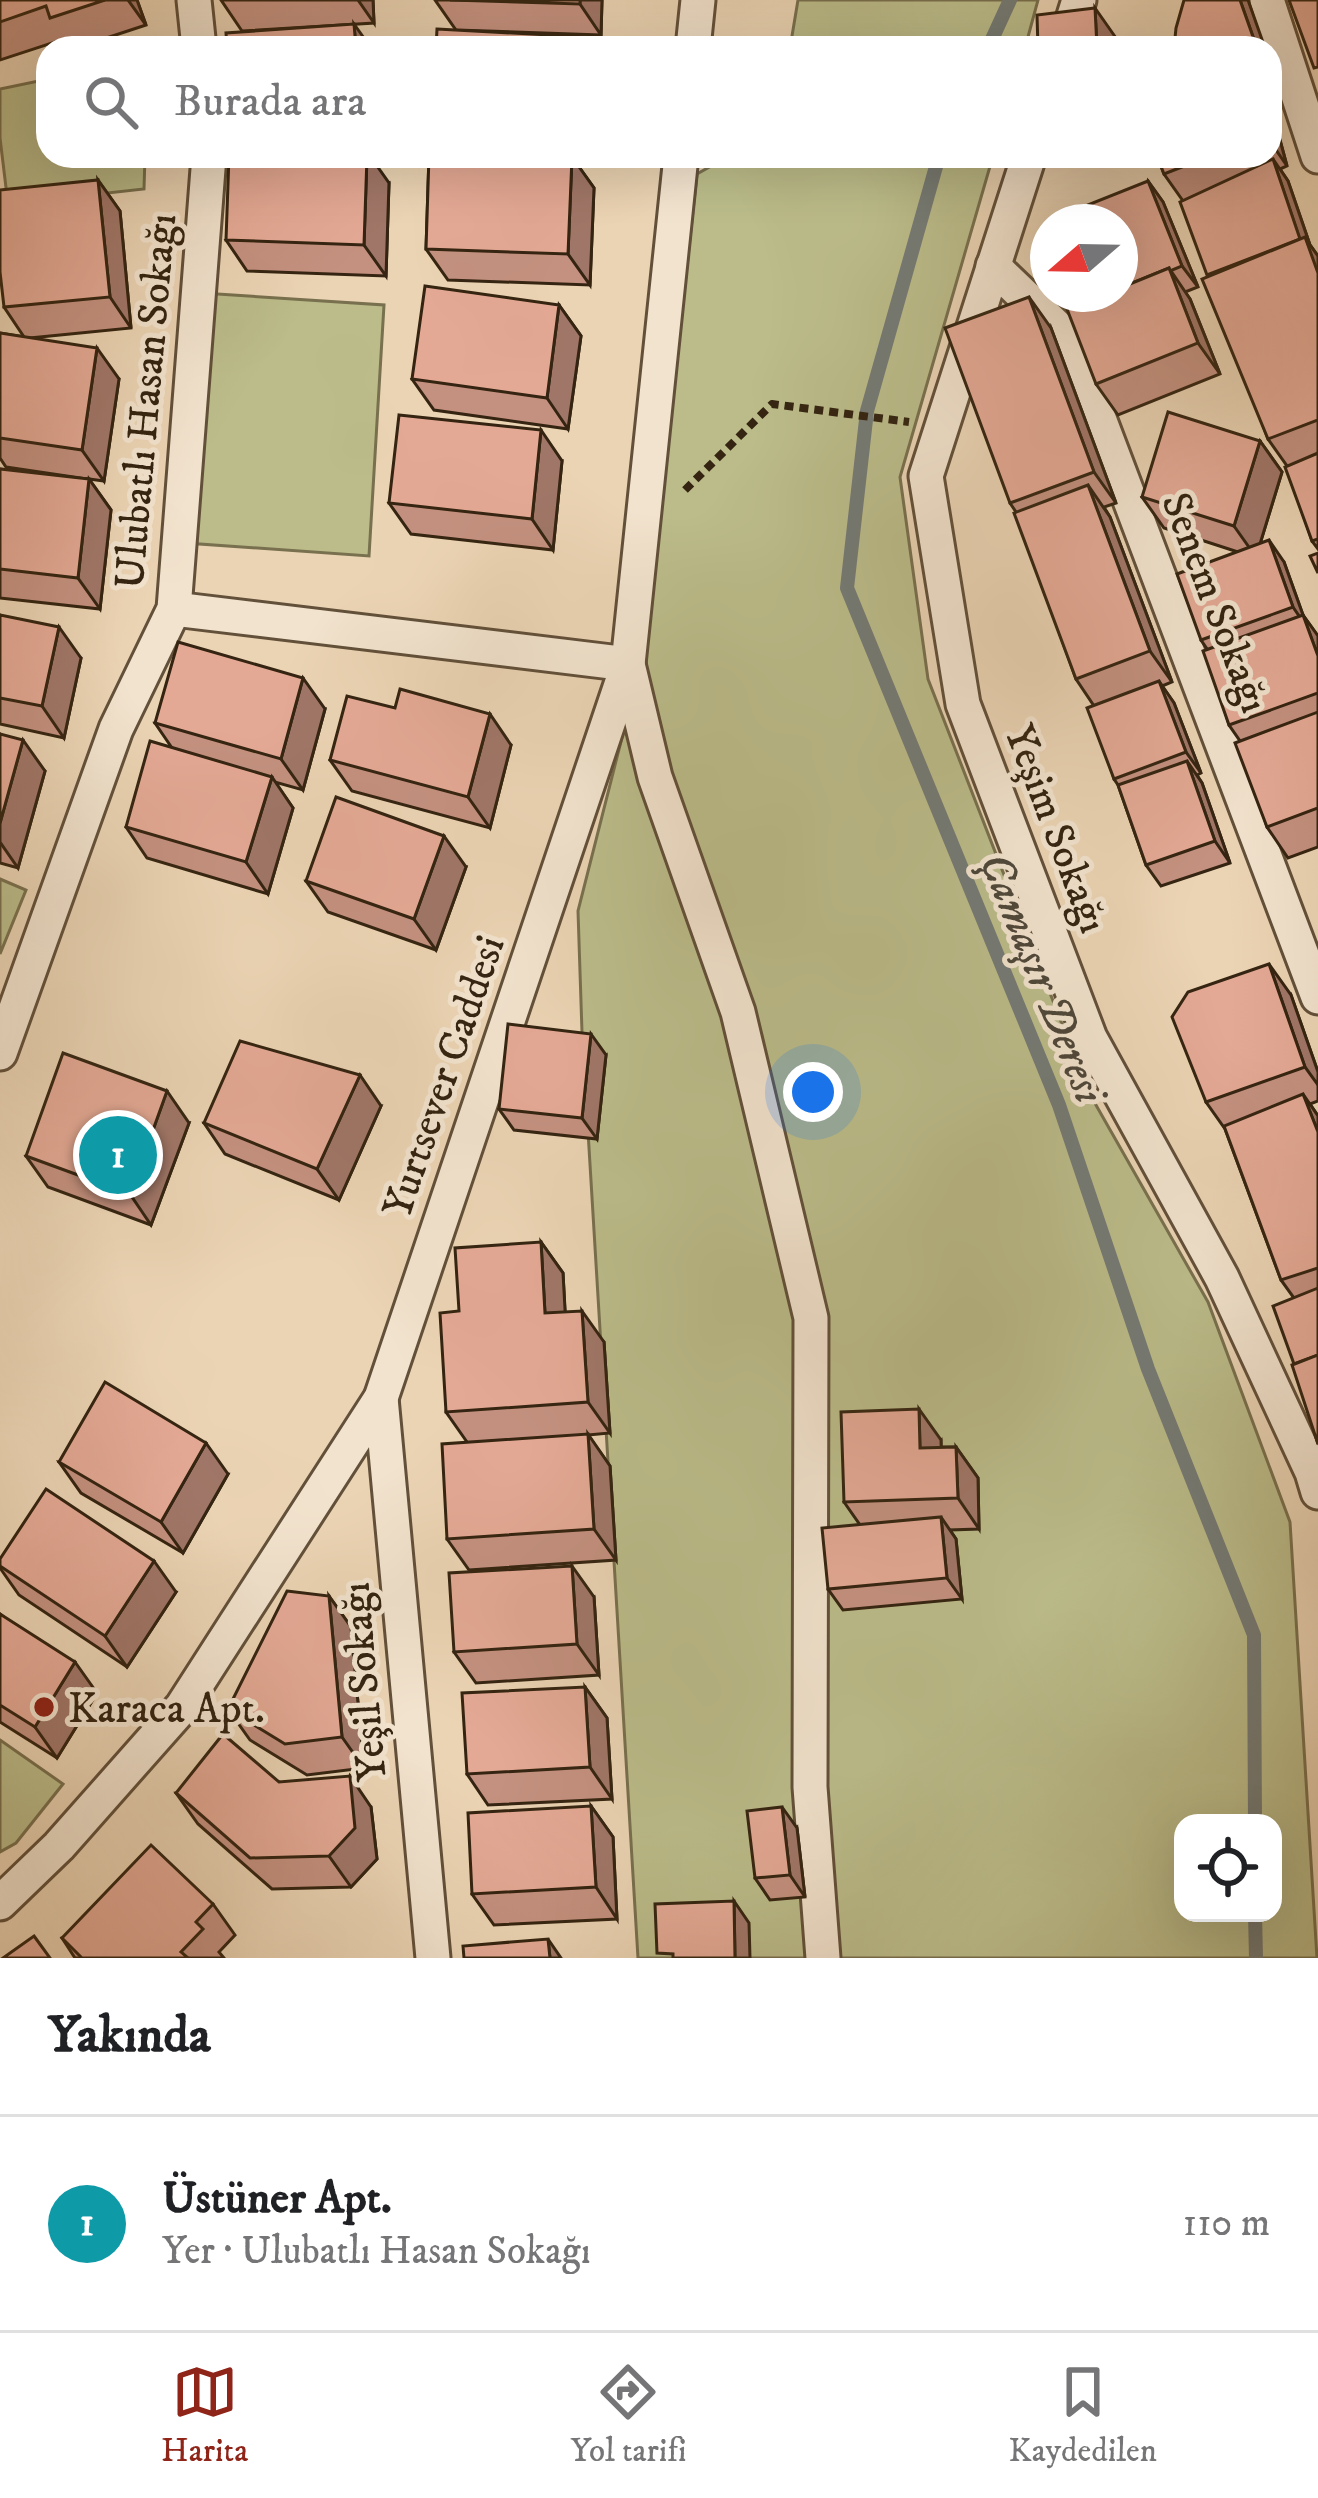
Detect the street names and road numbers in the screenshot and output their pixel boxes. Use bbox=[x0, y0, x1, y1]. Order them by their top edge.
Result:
street label: Ulubatlı Hasan Sokağı bbox=[105, 211, 189, 591]
street label: Senem Sokağı bbox=[1148, 486, 1280, 720]
street label: Yeşim Sokağı bbox=[992, 718, 1119, 941]
street label: Yurtsever Caddesi bbox=[372, 929, 517, 1225]
street label: Yeşil Sokağı bbox=[330, 1580, 400, 1784]

